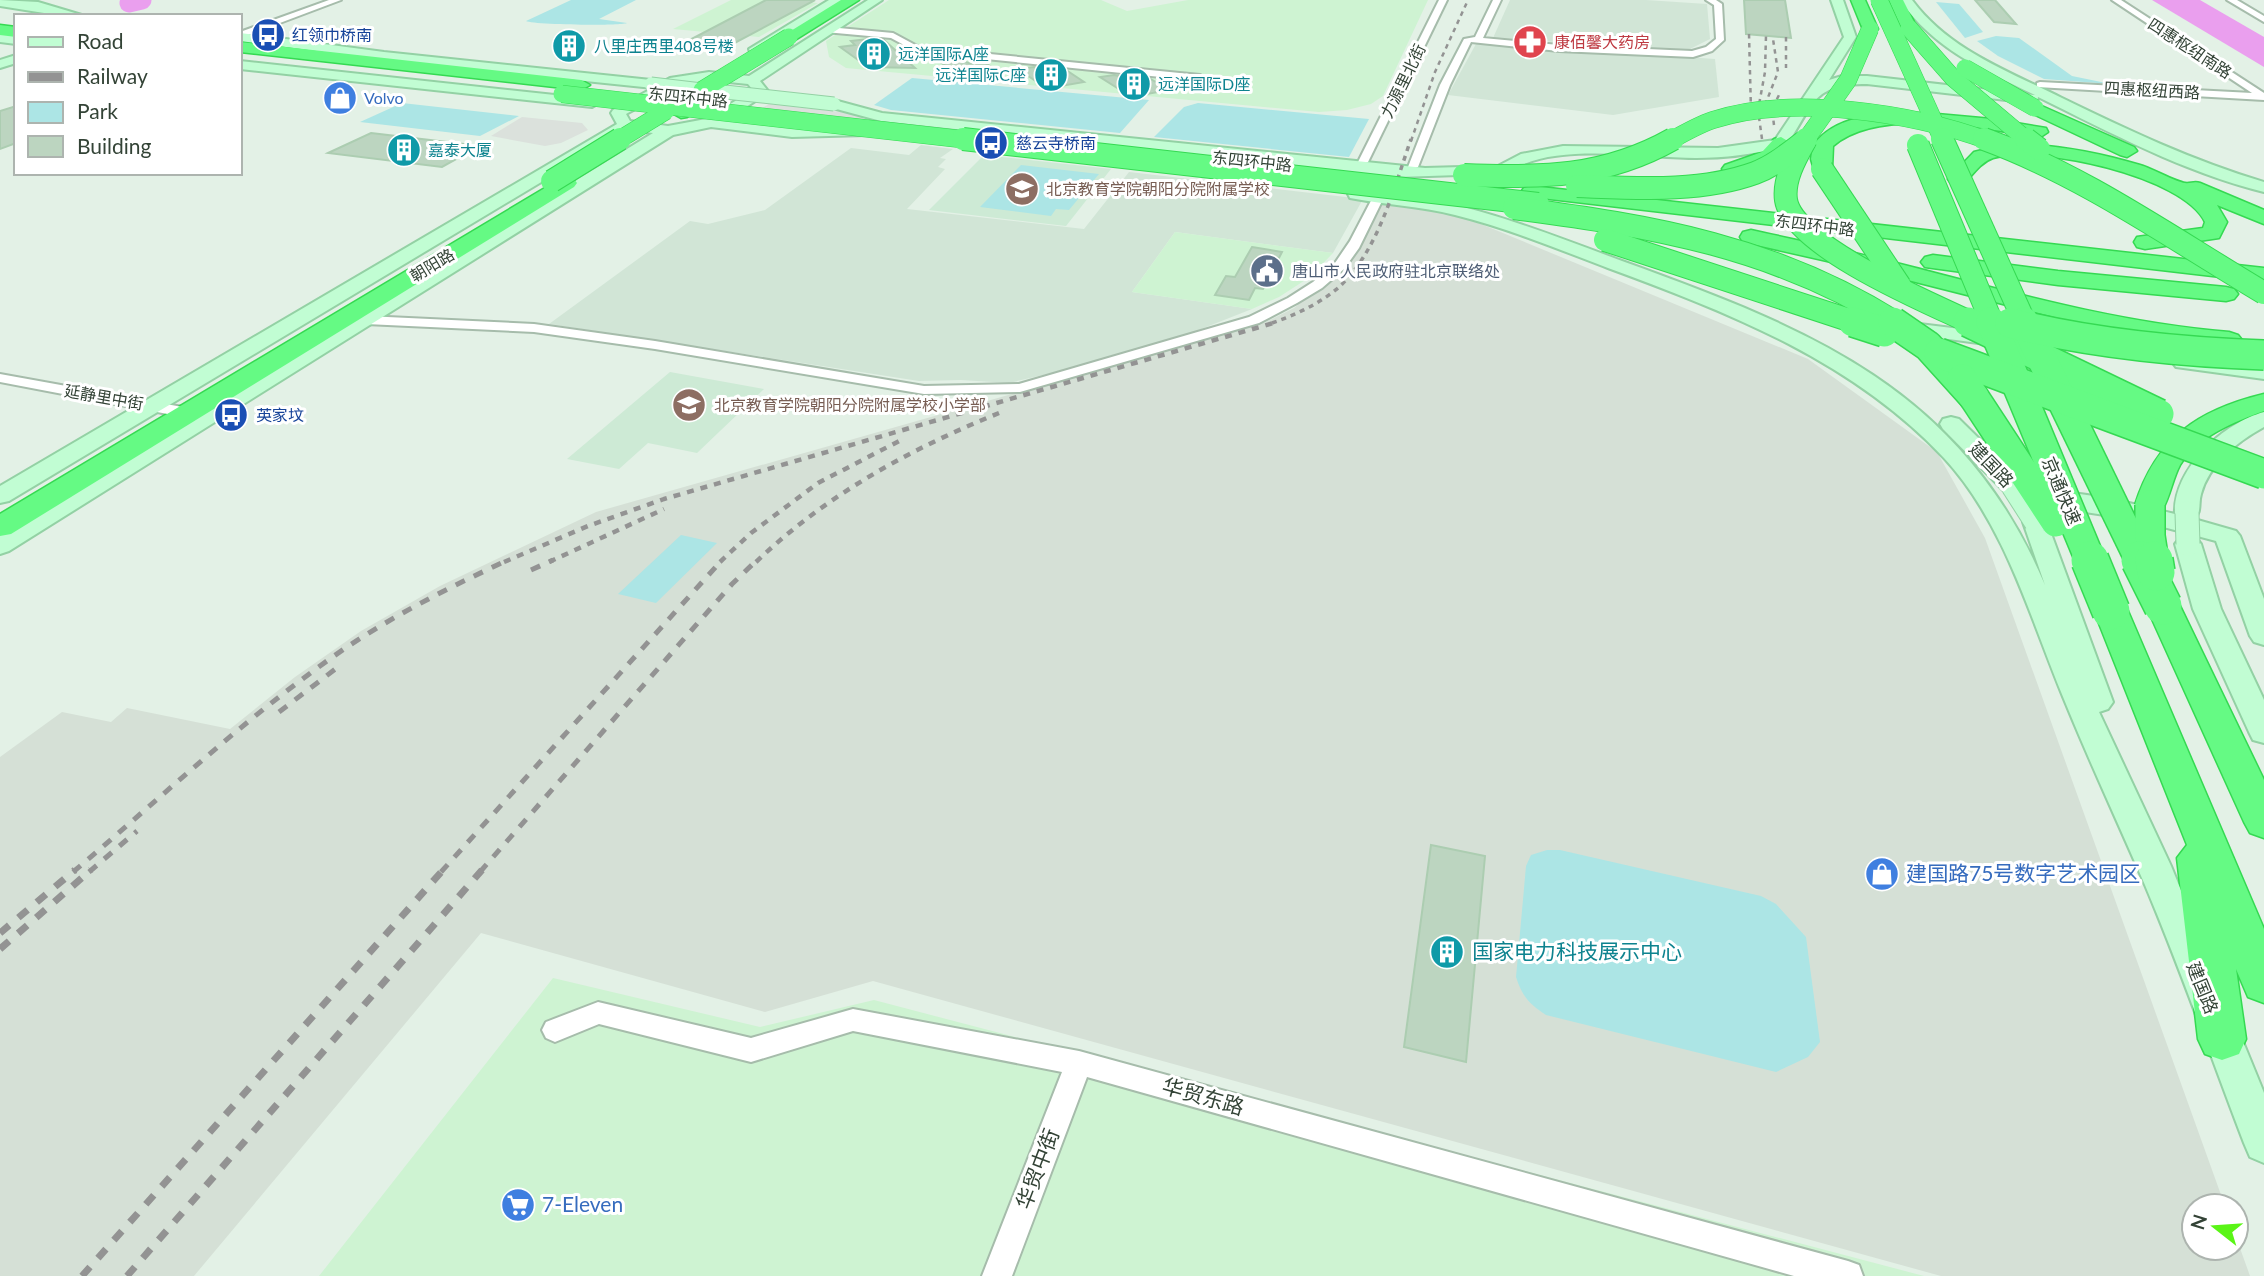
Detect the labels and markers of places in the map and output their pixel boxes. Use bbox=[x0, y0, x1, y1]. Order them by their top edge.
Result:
bus stop icon: 红领巾桥南 bbox=[249, 16, 287, 54]
pharmacy icon: 康佰馨大药房 bbox=[1511, 23, 1549, 61]
place label: 红领巾桥南 bbox=[292, 25, 372, 44]
building icon: 八里庄西里408号楼 bbox=[550, 27, 588, 65]
place label: 康佰馨大药房 bbox=[1554, 32, 1650, 51]
building icon: 远洋国际A座 bbox=[855, 35, 893, 73]
place label: 八里庄西里408号楼 bbox=[594, 36, 734, 55]
place label: 远洋国际A座 bbox=[898, 44, 989, 63]
building icon: 远洋国际C座 bbox=[1032, 56, 1070, 94]
place label: 远洋国际C座 bbox=[935, 65, 1026, 84]
building icon: 远洋国际D座 bbox=[1115, 65, 1153, 103]
place label: 远洋国际D座 bbox=[1158, 74, 1250, 93]
shop icon: Volvo bbox=[321, 79, 359, 117]
place label: Volvo bbox=[364, 88, 404, 107]
bus stop icon: 慈云寺桥南 bbox=[972, 124, 1010, 162]
building icon: 嘉泰大厦 bbox=[385, 131, 423, 169]
place label: 慈云寺桥南 bbox=[1016, 133, 1096, 152]
place label: 嘉泰大厦 bbox=[428, 140, 492, 159]
school or university icon: 北京教育学院朝阳分院附属学校 bbox=[1003, 170, 1041, 208]
place label: 北京教育学院朝阳分院附属学校 bbox=[1046, 179, 1270, 198]
public building icon: 唐山市人民政府驻北京联络处 bbox=[1248, 252, 1286, 290]
place label: 唐山市人民政府驻北京联络处 bbox=[1292, 261, 1500, 280]
school or university icon: 北京教育学院朝阳分院附属学校小学部 bbox=[670, 386, 708, 424]
place label: 北京教育学院朝阳分院附属学校小学部 bbox=[714, 395, 986, 414]
bus stop icon: 英家坟 bbox=[212, 396, 250, 434]
place label: 英家坟 bbox=[256, 405, 304, 424]
shop icon: 建国路75号数字艺术园区 bbox=[1863, 855, 1901, 893]
place label: 建国路75号数字艺术园区 bbox=[1906, 860, 2140, 885]
building icon: 国家电力科技展示中心 bbox=[1428, 933, 1466, 971]
place label: 国家电力科技展示中心 bbox=[1472, 938, 1682, 963]
supermarket icon: 7-Eleven bbox=[499, 1186, 537, 1224]
place label: 7-Eleven bbox=[542, 1191, 623, 1216]

